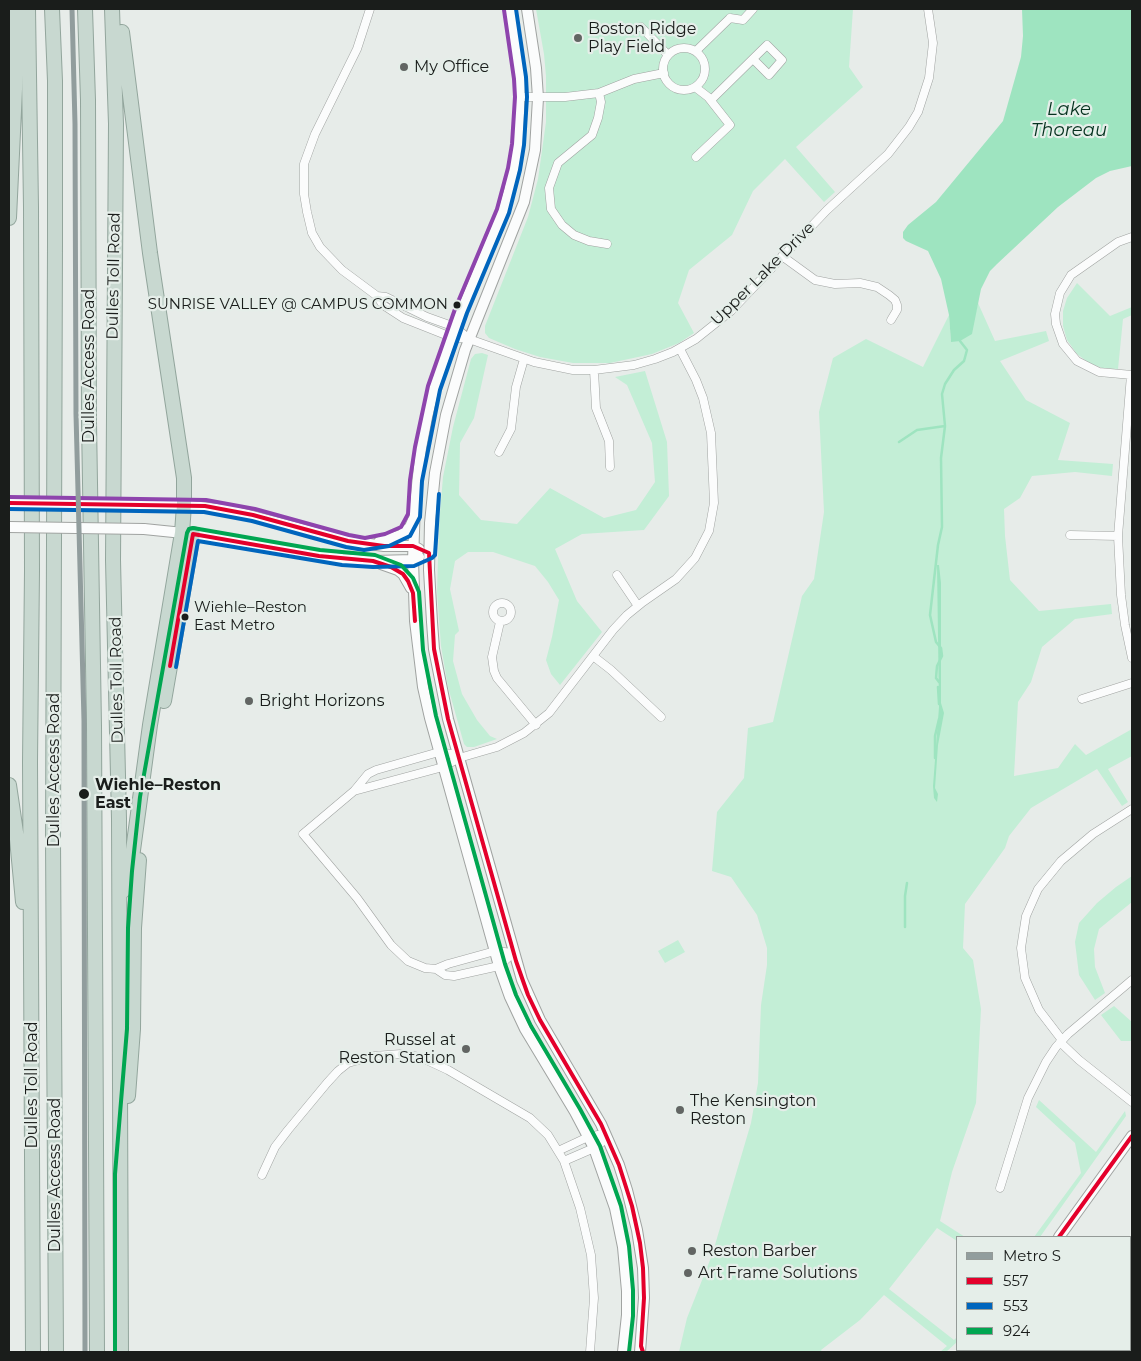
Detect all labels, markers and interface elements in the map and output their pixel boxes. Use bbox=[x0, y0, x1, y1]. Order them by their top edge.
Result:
place label: Boston Ridge Play Field bbox=[588, 19, 696, 57]
marker: Boston Ridge Play Field bbox=[572, 32, 584, 44]
place label: My Office bbox=[414, 57, 489, 77]
marker: My Office bbox=[398, 61, 410, 73]
water label: Lake Thoreau bbox=[1031, 99, 1107, 142]
street label: Dulles Toll Road bbox=[103, 212, 125, 340]
street label: Upper Lake Drive bbox=[707, 218, 819, 330]
street label: Dulles Access Road bbox=[79, 289, 99, 443]
place label: SUNRISE VALLEY @ CAMPUS COMMON bbox=[148, 296, 448, 314]
marker: SUNRISE VALLEY @ CAMPUS COMMON bbox=[452, 300, 462, 310]
place label: Wiehle–Reston East Metro bbox=[194, 599, 307, 634]
marker: Wiehle–Reston East Metro bbox=[180, 612, 190, 622]
street label: Dulles Toll Road bbox=[106, 616, 128, 744]
place label: Bright Horizons bbox=[259, 691, 384, 711]
street label: Dulles Access Road bbox=[44, 693, 64, 847]
marker: Bright Horizons bbox=[243, 695, 255, 707]
place label: Wiehle–Reston East bbox=[95, 775, 221, 813]
marker: Wiehle–Reston East bbox=[77, 787, 91, 801]
street label: Dulles Toll Road bbox=[22, 1021, 42, 1149]
place label: Russel at Reston Station bbox=[339, 1030, 456, 1068]
marker: Russel at Reston Station bbox=[460, 1043, 472, 1055]
place label: The Kensington Reston bbox=[690, 1091, 816, 1129]
street label: Dulles Access Road bbox=[45, 1098, 65, 1252]
marker: The Kensington Reston bbox=[674, 1104, 686, 1116]
legend bbox=[956, 1236, 1131, 1351]
place label: Reston Barber bbox=[702, 1241, 817, 1261]
marker: Reston Barber bbox=[686, 1245, 698, 1257]
text: Metro S bbox=[1003, 1246, 1061, 1265]
place label: Art Frame Solutions bbox=[698, 1263, 857, 1283]
marker: Art Frame Solutions bbox=[682, 1267, 694, 1279]
text: 557 bbox=[1003, 1271, 1029, 1290]
text: 553 bbox=[1003, 1296, 1028, 1315]
text: 924 bbox=[1003, 1321, 1030, 1340]

